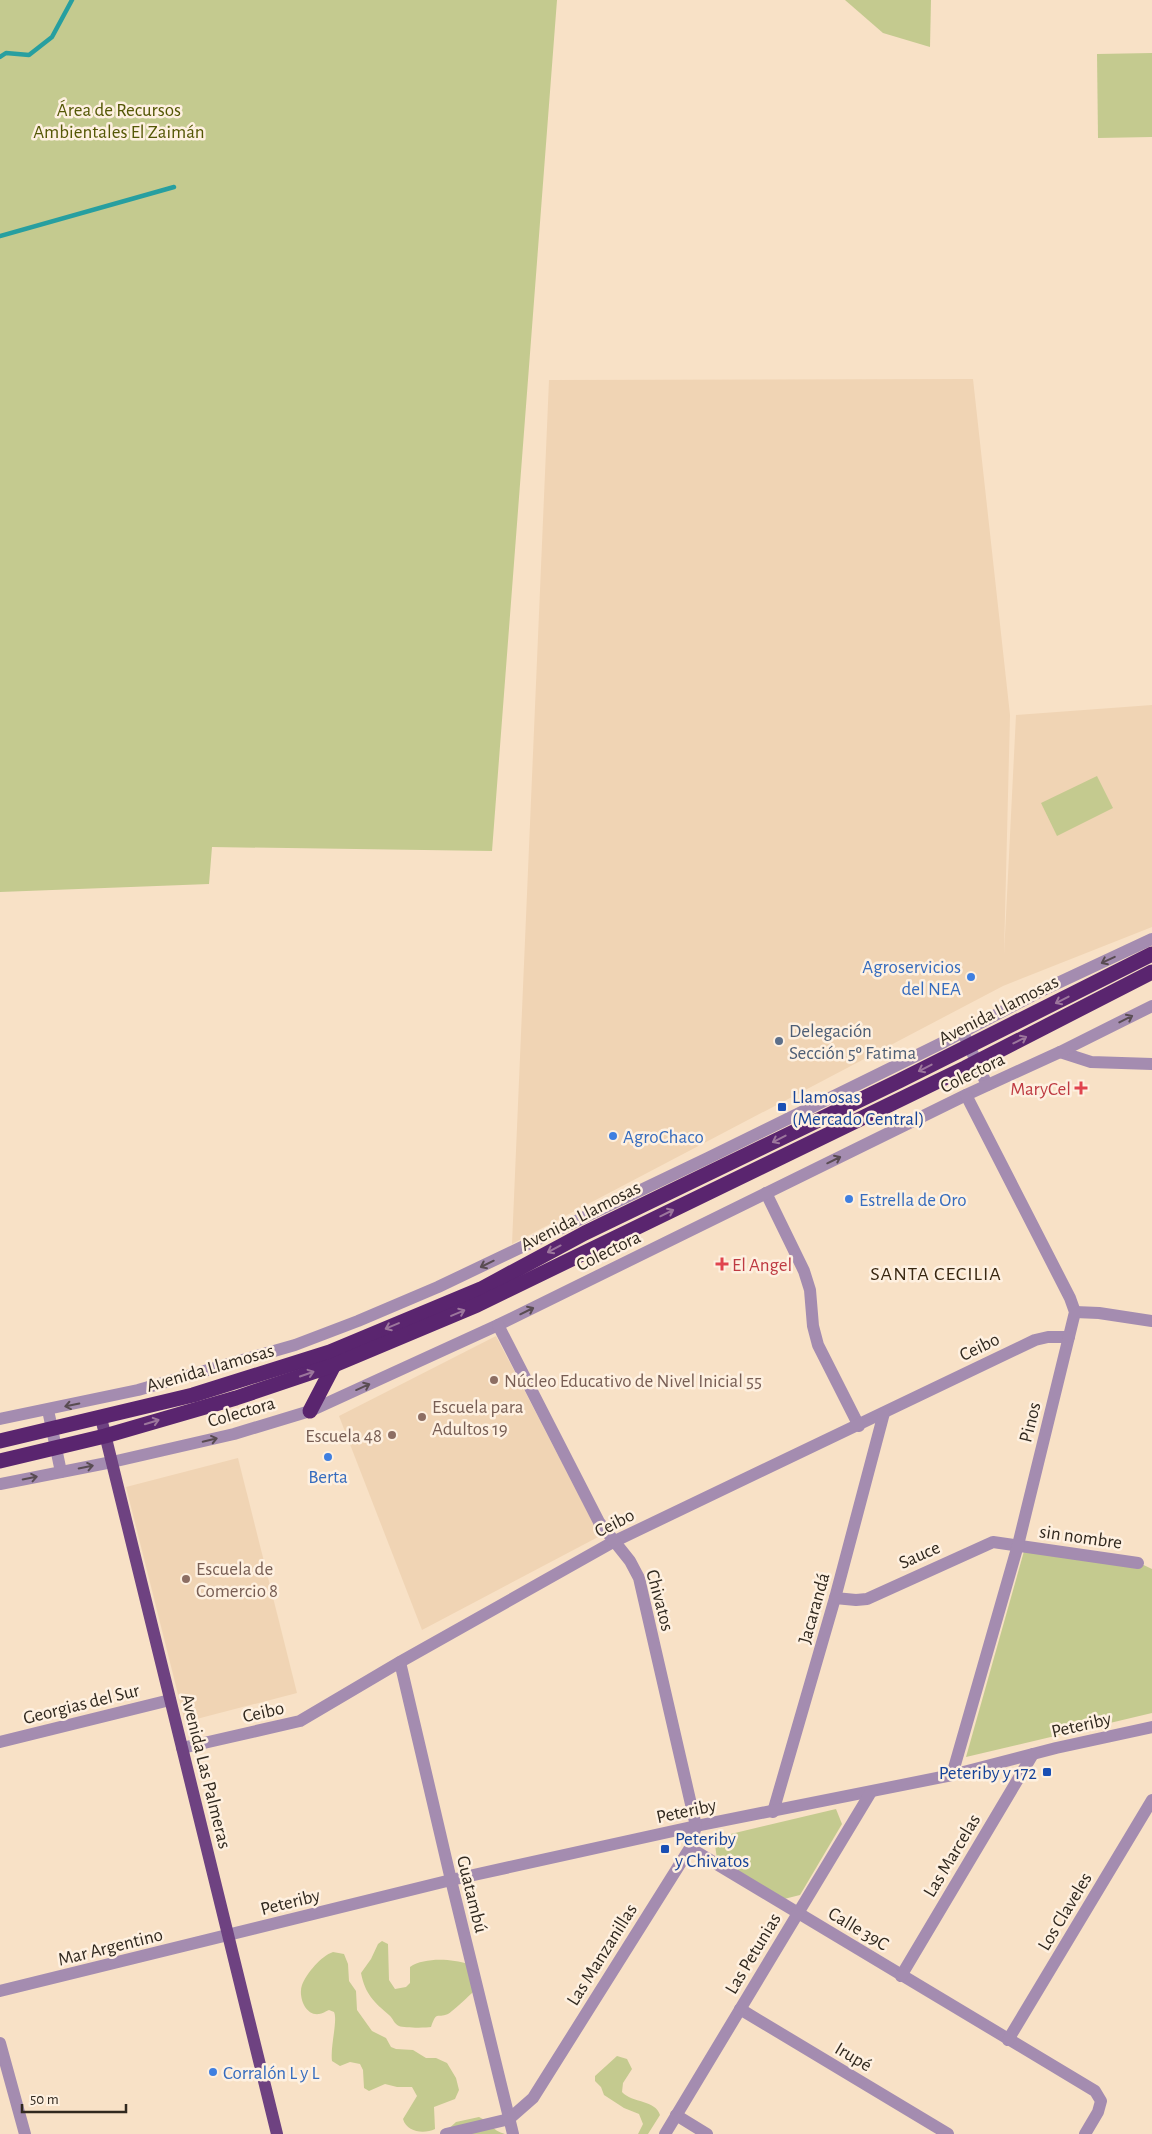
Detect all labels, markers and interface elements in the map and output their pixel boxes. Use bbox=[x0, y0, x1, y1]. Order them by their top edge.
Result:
park label: Área de Recursos Ambientales El Zaimán bbox=[33, 99, 205, 142]
one-way arrow bbox=[1101, 955, 1116, 965]
place label: Agroservicios del NEA bbox=[862, 958, 961, 999]
marker: Agroservicios del NEA bbox=[965, 971, 977, 983]
street label: Avenida Llamosas bbox=[936, 972, 1062, 1049]
one-way arrow bbox=[1054, 995, 1069, 1005]
one-way arrow bbox=[1118, 1013, 1133, 1023]
place label: Delegación Sección 5º Fatima bbox=[789, 1022, 917, 1063]
marker: Delegación Sección 5º Fatima bbox=[773, 1035, 785, 1047]
one-way arrow bbox=[1012, 1035, 1027, 1045]
street label: Colectora bbox=[937, 1050, 1008, 1097]
one-way arrow bbox=[918, 1064, 933, 1073]
place label: MaryCel bbox=[1010, 1080, 1071, 1099]
marker: MaryCel bbox=[1075, 1082, 1087, 1094]
place label: Llamosas (Mercado Central) bbox=[792, 1088, 925, 1129]
marker: Llamosas (Mercado Central) bbox=[776, 1101, 788, 1113]
place label: AgroChaco bbox=[623, 1128, 704, 1147]
marker: AgroChaco bbox=[607, 1130, 619, 1142]
one-way arrow bbox=[771, 1134, 786, 1144]
one-way arrow bbox=[826, 1155, 841, 1165]
street label: Avenida Llamosas bbox=[518, 1178, 644, 1255]
place label: Estrella de Oro bbox=[859, 1191, 967, 1210]
marker: Estrella de Oro bbox=[843, 1193, 855, 1205]
one-way arrow bbox=[659, 1207, 674, 1217]
street label: Colectora bbox=[573, 1228, 644, 1275]
one-way arrow bbox=[547, 1244, 562, 1254]
place label: El Angel bbox=[732, 1256, 792, 1275]
marker: El Angel bbox=[716, 1258, 728, 1270]
one-way arrow bbox=[480, 1260, 495, 1269]
district label: SANTA CECILIA bbox=[870, 1264, 1002, 1284]
one-way arrow bbox=[519, 1306, 534, 1316]
one-way arrow bbox=[450, 1308, 465, 1317]
one-way arrow bbox=[385, 1322, 400, 1332]
street label: Ceibo bbox=[957, 1330, 1003, 1365]
street label: Avenida Llamosas bbox=[144, 1341, 276, 1396]
one-way arrow bbox=[299, 1369, 314, 1378]
place label: Núcleo Educativo de Nivel Inicial 55 bbox=[504, 1372, 762, 1391]
marker: Núcleo Educativo de Nivel Inicial 55 bbox=[488, 1374, 500, 1386]
one-way arrow bbox=[355, 1381, 370, 1391]
street label: Colectora bbox=[206, 1394, 278, 1431]
place label: Escuela para Adultos 19 bbox=[432, 1398, 524, 1439]
street label: Pinos bbox=[1016, 1400, 1045, 1444]
one-way arrow bbox=[64, 1401, 80, 1410]
marker: Escuela para Adultos 19 bbox=[416, 1411, 428, 1423]
one-way arrow bbox=[144, 1416, 160, 1426]
place label: Escuela 48 bbox=[305, 1427, 382, 1446]
marker: Escuela 48 bbox=[386, 1429, 398, 1441]
one-way arrow bbox=[202, 1435, 218, 1444]
marker: Berta bbox=[322, 1451, 334, 1463]
one-way arrow bbox=[78, 1462, 94, 1472]
place label: Berta bbox=[308, 1468, 348, 1487]
one-way arrow bbox=[22, 1473, 38, 1482]
street label: Ceibo bbox=[592, 1505, 638, 1541]
street label: sin nombre bbox=[1038, 1522, 1123, 1553]
street label: Sauce bbox=[896, 1538, 943, 1573]
place label: Escuela de Comercio 8 bbox=[196, 1560, 278, 1601]
street label: Chivatos bbox=[642, 1567, 677, 1633]
street label: Jacarandá bbox=[795, 1571, 834, 1646]
marker: Escuela de Comercio 8 bbox=[180, 1573, 192, 1585]
street label: Georgias del Sur bbox=[21, 1681, 141, 1728]
street label: Avenida Las Palmeras bbox=[177, 1692, 234, 1851]
street label: Ceibo bbox=[241, 1698, 286, 1726]
street label: Peteriby bbox=[1050, 1709, 1113, 1742]
place label: Peteriby y 172 bbox=[939, 1764, 1037, 1783]
marker: Peteriby y 172 bbox=[1041, 1766, 1053, 1778]
street label: Peteriby bbox=[655, 1796, 718, 1827]
street label: Las Marcelas bbox=[920, 1811, 984, 1900]
place label: Peteriby y Chivatos bbox=[674, 1830, 749, 1871]
marker: Peteriby y Chivatos bbox=[659, 1843, 671, 1855]
street label: Guatambú bbox=[453, 1854, 490, 1935]
street label: Los Claveles bbox=[1035, 1869, 1096, 1954]
street label: Peteriby bbox=[259, 1886, 322, 1919]
street label: Las Manzanillas bbox=[563, 1901, 641, 2009]
street label: Calle 39C bbox=[825, 1904, 892, 1955]
street label: Las Petunias bbox=[722, 1910, 785, 1997]
street label: Mar Argentino bbox=[56, 1925, 165, 1970]
street label: Irupé bbox=[832, 2039, 875, 2076]
place label: Corralón L y L bbox=[223, 2064, 320, 2083]
marker: Corralón L y L bbox=[207, 2066, 219, 2078]
scale bar bbox=[22, 2082, 126, 2114]
text: 50 m bbox=[30, 2092, 59, 2107]

